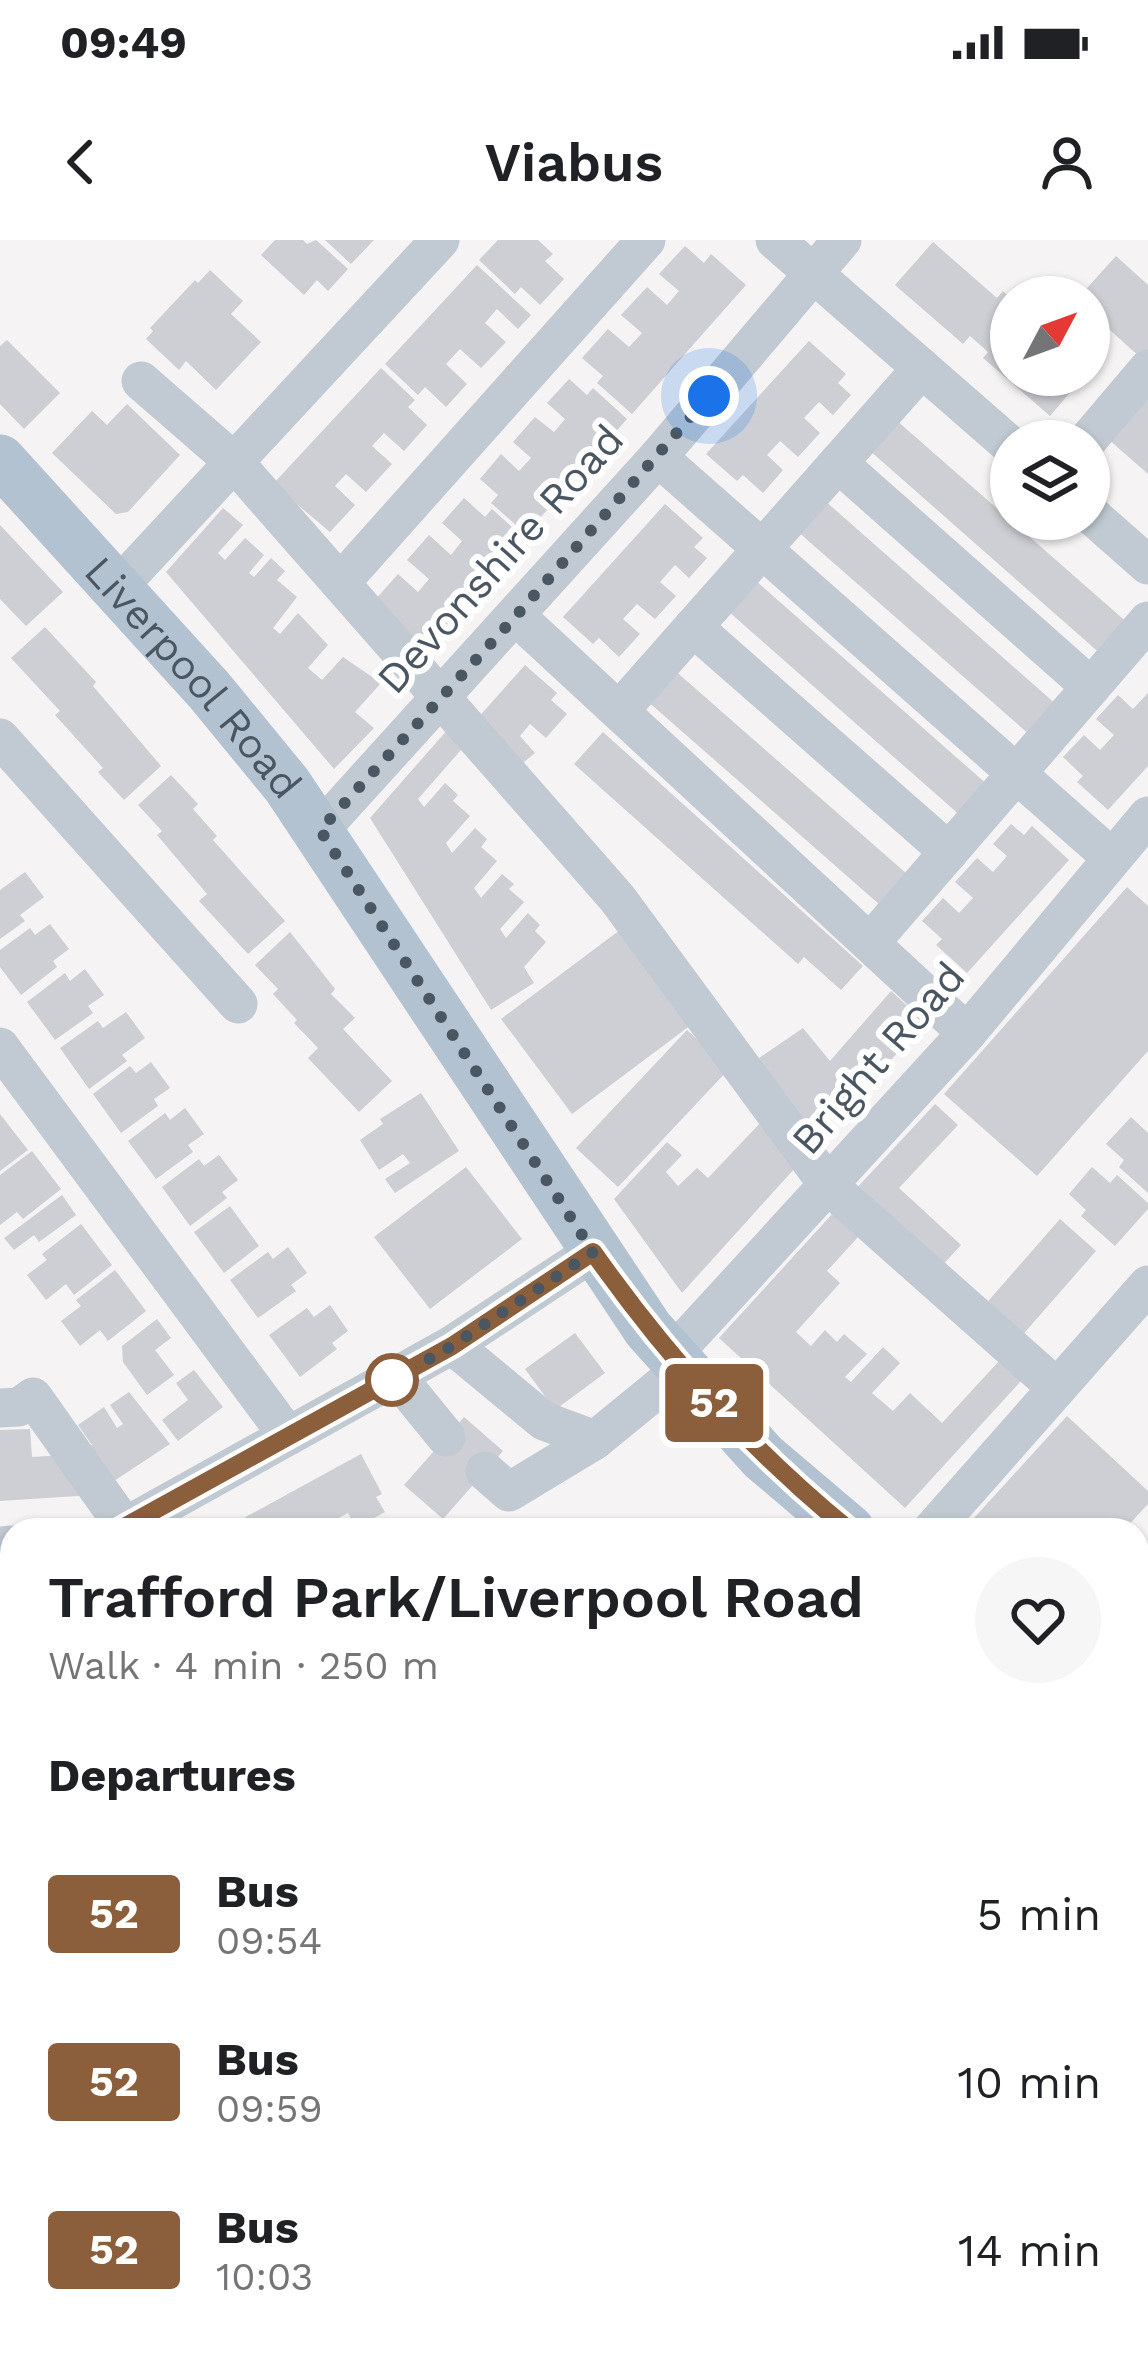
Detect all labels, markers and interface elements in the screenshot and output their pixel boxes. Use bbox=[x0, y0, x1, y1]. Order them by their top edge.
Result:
text: 09:49 bbox=[60, 16, 187, 69]
icon: back bbox=[48, 129, 114, 195]
icon: person bbox=[1034, 129, 1100, 195]
text: Viabus bbox=[485, 131, 663, 194]
north arrow bbox=[990, 276, 1110, 396]
map controls bbox=[990, 276, 1110, 540]
your location bbox=[679, 366, 739, 426]
street label: Devonshire Road bbox=[367, 415, 633, 703]
button: layers bbox=[990, 420, 1110, 540]
street label: Liverpool Road bbox=[75, 546, 312, 808]
street label: Bright Road bbox=[781, 952, 975, 1164]
unlabelled marker bbox=[367, 1355, 417, 1405]
line badge: 52 bbox=[660, 1364, 768, 1442]
text: 52 bbox=[689, 1378, 739, 1427]
button: heart bbox=[975, 1557, 1101, 1683]
text: Trafford Park/Liverpool Road bbox=[48, 1564, 864, 1631]
text: Walk · 4 min · 250 m bbox=[48, 1643, 439, 1688]
text: Departures bbox=[48, 1749, 296, 1802]
text: Bus bbox=[216, 1865, 299, 1918]
text: 5 min bbox=[977, 1888, 1101, 1941]
text: 52 bbox=[89, 1889, 139, 1938]
text: 09:54 bbox=[216, 1918, 322, 1963]
text: Bus bbox=[216, 2033, 299, 2086]
text: 10 min bbox=[957, 2056, 1101, 2109]
text: 52 bbox=[89, 2057, 139, 2106]
text: 09:59 bbox=[216, 2086, 323, 2131]
text: Bus bbox=[216, 2201, 299, 2254]
text: 14 min bbox=[958, 2224, 1101, 2277]
text: 52 bbox=[89, 2225, 139, 2274]
text: 10:03 bbox=[216, 2254, 313, 2299]

